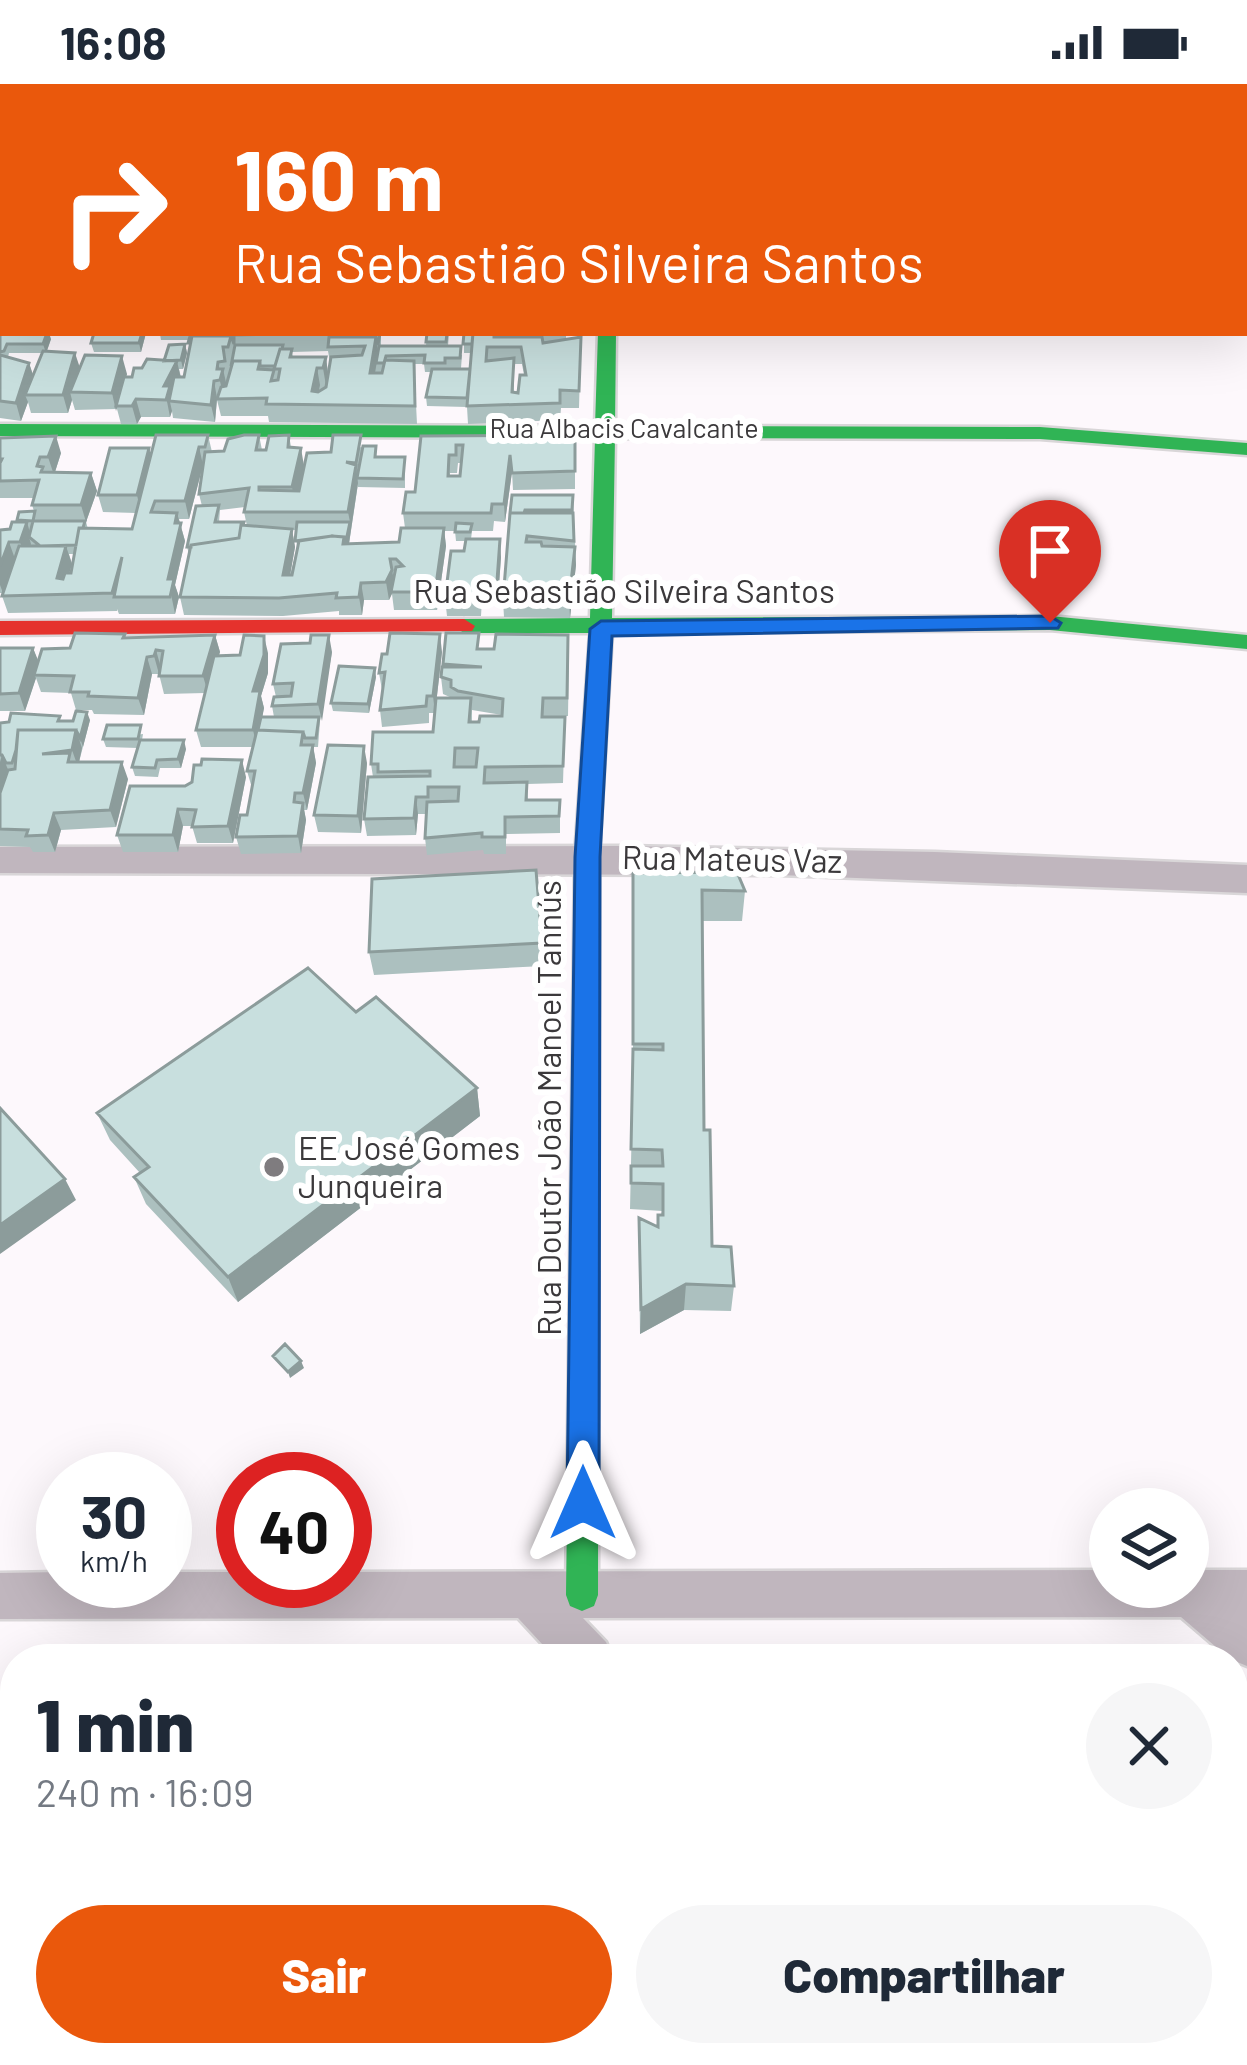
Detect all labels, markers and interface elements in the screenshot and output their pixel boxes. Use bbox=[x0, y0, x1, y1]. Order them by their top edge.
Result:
text: 16:08 bbox=[60, 15, 166, 69]
text: 160 m bbox=[234, 127, 444, 228]
icon: right bbox=[36, 132, 192, 288]
text: Rua Sebastião Silveira Santos bbox=[234, 229, 924, 294]
street label: Rua Albacis Cavalcante bbox=[489, 411, 759, 443]
pin bbox=[999, 500, 1101, 623]
icon: arrive bbox=[1017, 518, 1083, 584]
street label: Rua Sebastião Silveira Santos bbox=[413, 570, 835, 610]
street label: Rua Mateus Vaz bbox=[622, 836, 843, 880]
street label: Rua Doutor João Manoel Tannús bbox=[528, 880, 568, 1336]
place label: EE José Gomes Junqueira bbox=[298, 1127, 520, 1205]
marker: EE José Gomes Junqueira bbox=[261, 1154, 287, 1180]
position arrow bbox=[520, 1440, 646, 1566]
speed limit sign: 40 bbox=[216, 1452, 372, 1608]
text: 30 bbox=[81, 1479, 147, 1551]
map controls bbox=[1089, 1488, 1209, 1608]
button: layers bbox=[1089, 1488, 1209, 1608]
text: km/h bbox=[80, 1542, 148, 1578]
text: 1 min bbox=[36, 1680, 194, 1766]
button: close bbox=[1086, 1683, 1212, 1809]
text: 240 m · 16:09 bbox=[36, 1768, 254, 1815]
button: Sair bbox=[36, 1905, 612, 2043]
button: Compartilhar bbox=[636, 1905, 1212, 2043]

